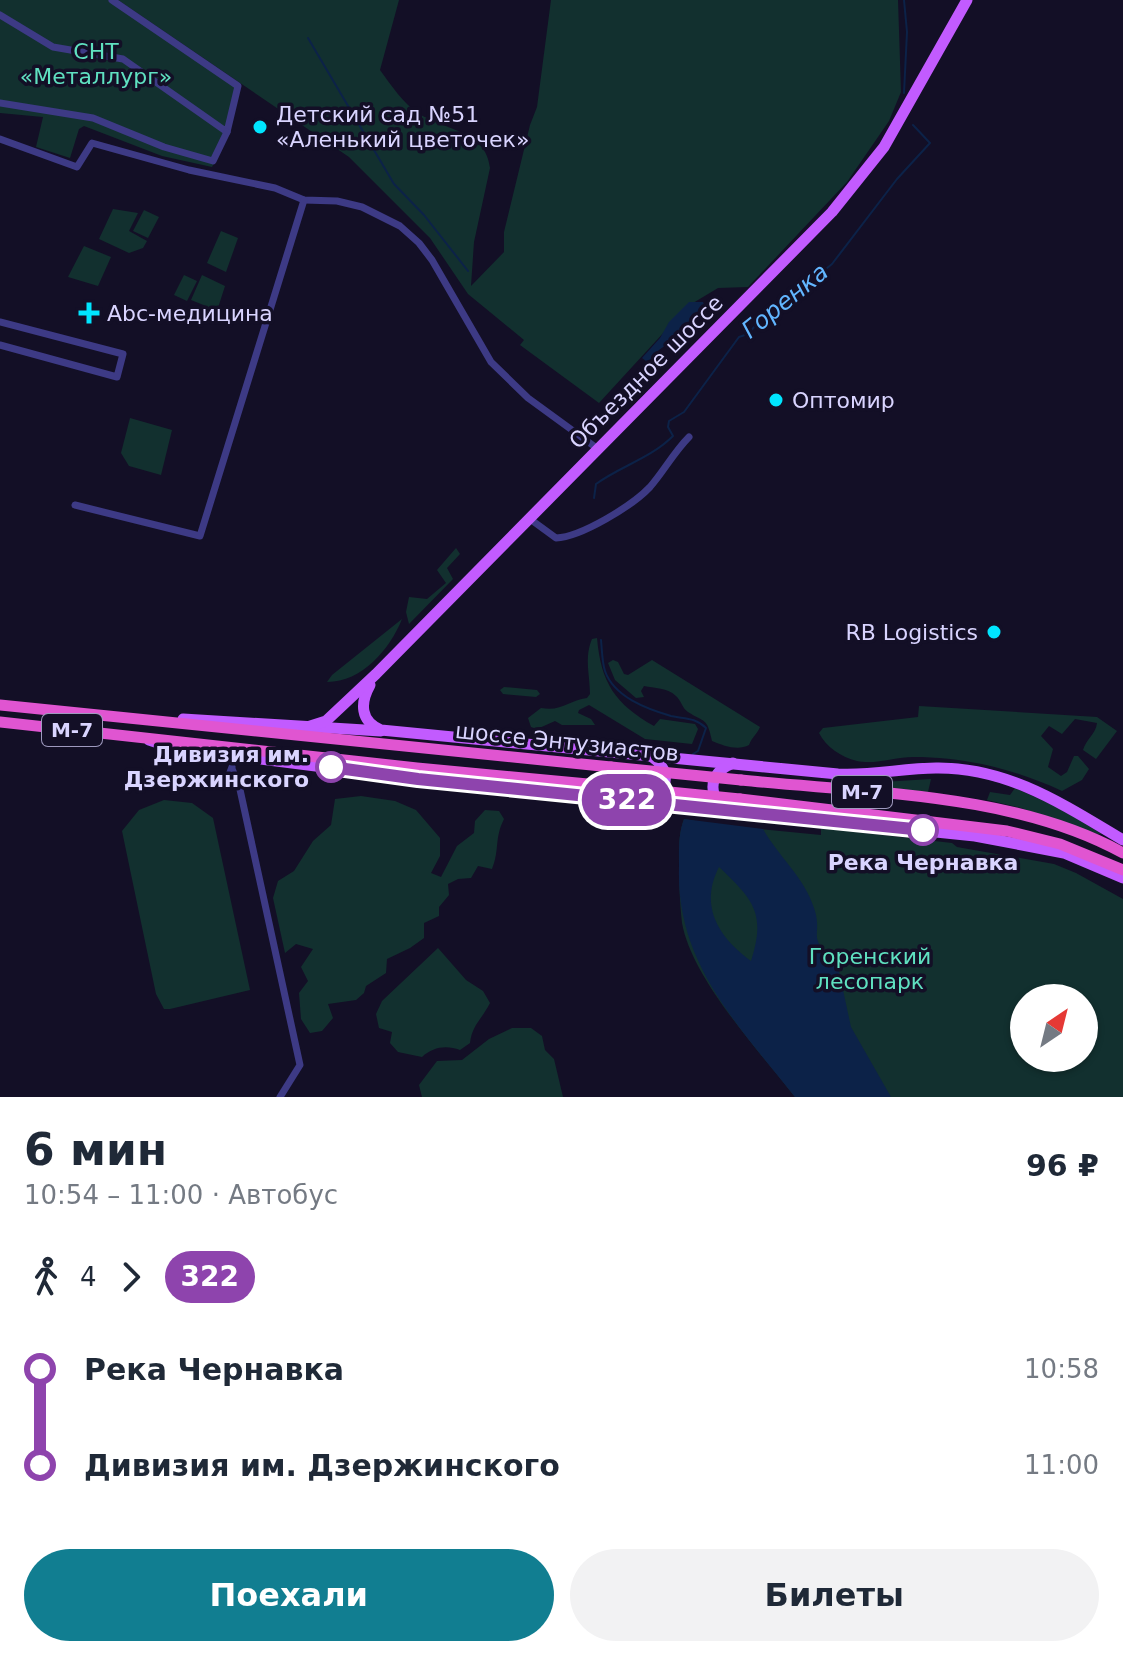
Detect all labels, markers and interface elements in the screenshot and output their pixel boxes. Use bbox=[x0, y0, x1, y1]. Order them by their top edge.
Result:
park label: СНТ «Металлург» bbox=[20, 39, 172, 89]
place label: Детский сад №51 «Аленький цветочек» bbox=[276, 102, 529, 152]
marker: Детский сад №51 «Аленький цветочек» bbox=[251, 118, 269, 136]
water label: Горенка bbox=[736, 258, 834, 344]
street label: Объездное шоссе bbox=[564, 290, 728, 454]
place label: Abc-медицина bbox=[107, 301, 273, 326]
marker: Abc-медицина bbox=[78, 302, 100, 324]
place label: Оптомир bbox=[792, 388, 895, 413]
marker: Оптомир bbox=[767, 391, 785, 409]
place label: RB Logistics bbox=[845, 620, 978, 645]
marker: RB Logistics bbox=[985, 623, 1003, 641]
road number: М-7 bbox=[42, 714, 102, 746]
street label: шоссе Энтузиастов bbox=[454, 718, 680, 766]
place label: Дивизия им. Дзержинского bbox=[124, 742, 309, 792]
marker: Дивизия им. Дзержинского bbox=[316, 752, 346, 782]
line badge: 322 bbox=[581, 774, 673, 826]
road number: М-7 bbox=[832, 776, 892, 808]
text: 322 bbox=[598, 783, 656, 816]
marker: Река Чернавка bbox=[908, 815, 938, 845]
place label: Река Чернавка bbox=[828, 850, 1018, 875]
park label: Горенский лесопарк bbox=[809, 944, 931, 994]
north arrow bbox=[1010, 984, 1098, 1072]
map controls bbox=[1010, 984, 1098, 1072]
text: 6 мин bbox=[24, 1124, 167, 1175]
text: 96 ₽ bbox=[1026, 1148, 1099, 1183]
text: 10:54 – 11:00 · Автобус bbox=[24, 1180, 338, 1210]
icon: walk bbox=[24, 1255, 68, 1299]
icon: forward bbox=[109, 1255, 153, 1299]
text: 322 bbox=[181, 1260, 239, 1293]
text: 4 bbox=[80, 1262, 97, 1292]
text: Река Чернавка bbox=[84, 1352, 344, 1387]
text: 10:58 bbox=[1024, 1354, 1099, 1384]
text: Дивизия им. Дзержинского bbox=[84, 1448, 560, 1483]
text: 11:00 bbox=[1024, 1450, 1099, 1480]
button: Поехали bbox=[24, 1549, 554, 1641]
button: Билеты bbox=[570, 1549, 1099, 1641]

